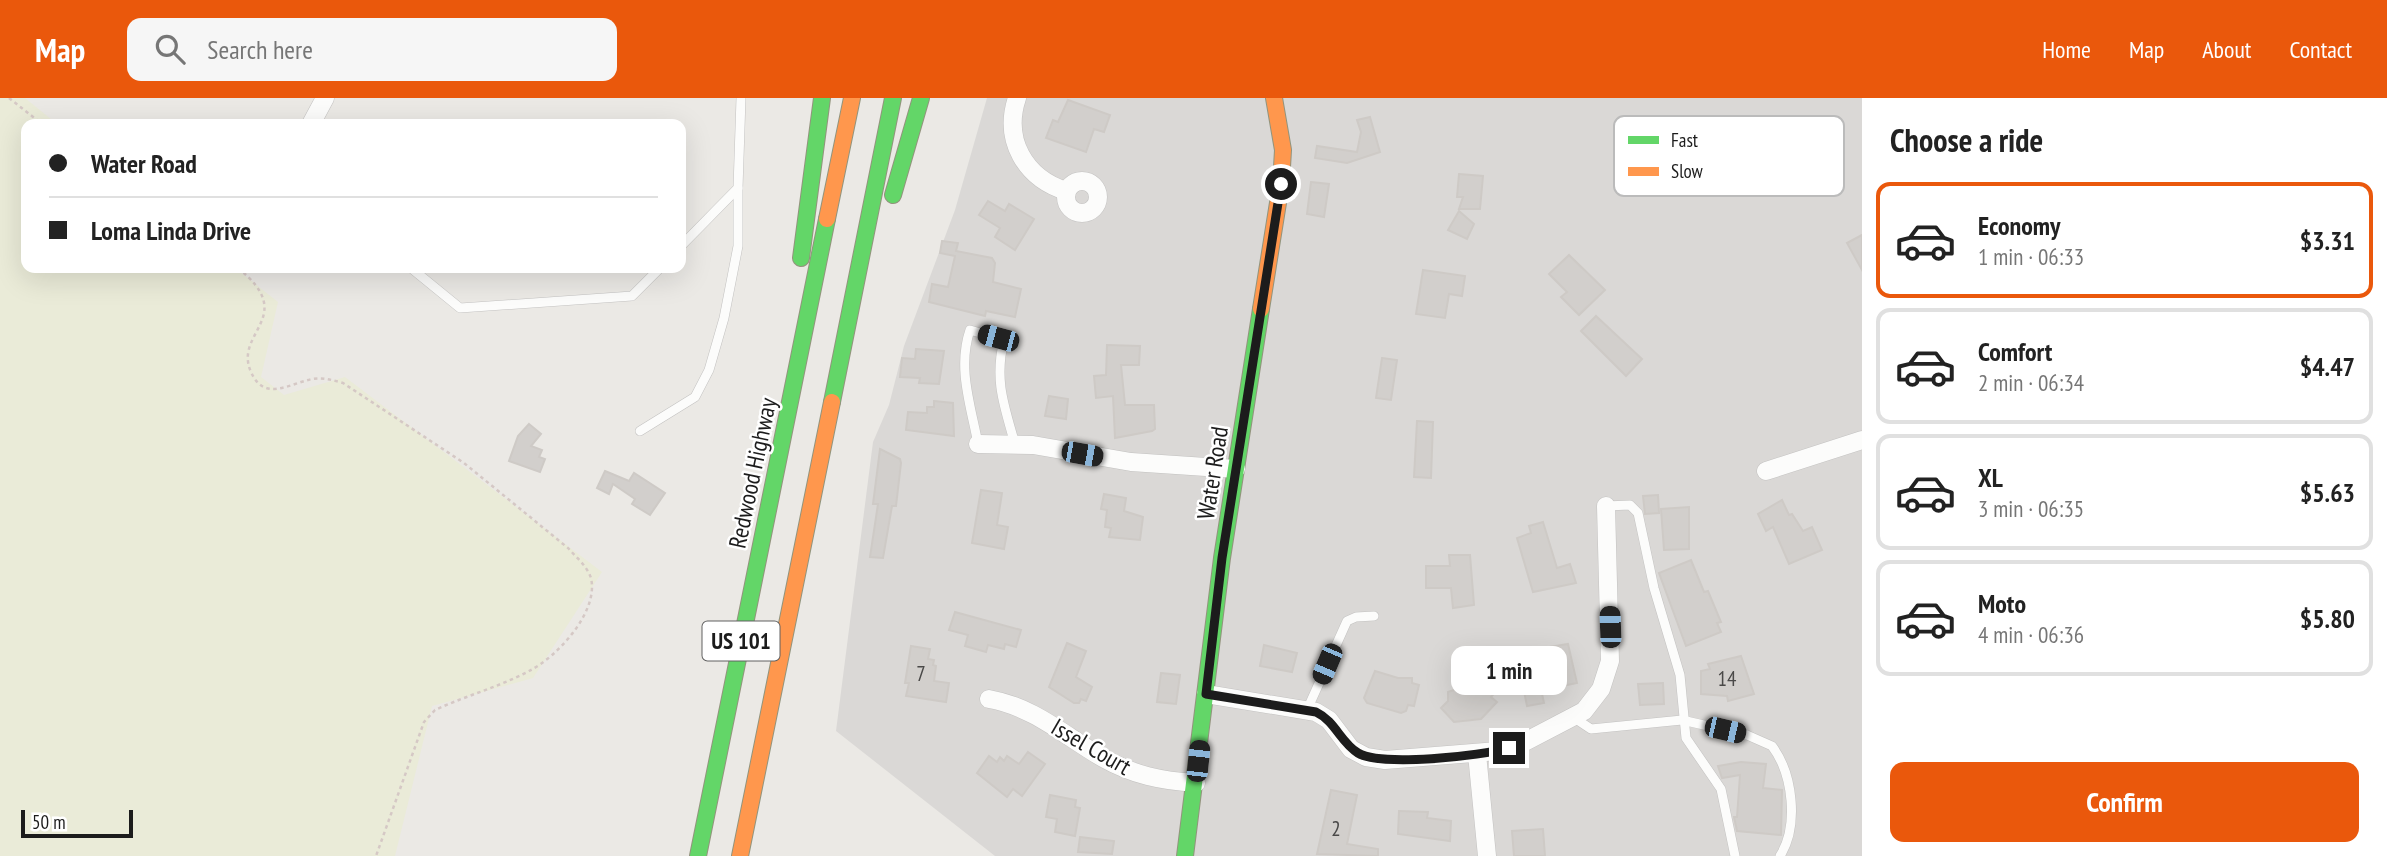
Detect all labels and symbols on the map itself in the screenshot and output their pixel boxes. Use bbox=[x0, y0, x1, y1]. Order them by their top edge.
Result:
legend bbox=[1614, 116, 1844, 196]
text: Fast bbox=[1671, 128, 1699, 152]
text: Slow bbox=[1671, 159, 1704, 183]
route start bbox=[1265, 168, 1297, 200]
car bbox=[975, 322, 1022, 354]
street label: Redwood Highway bbox=[721, 395, 784, 551]
street label: Water Road bbox=[1190, 424, 1235, 522]
car bbox=[1060, 440, 1105, 468]
car bbox=[1599, 606, 1622, 648]
road number: US 101 bbox=[702, 622, 780, 660]
car bbox=[1310, 641, 1345, 687]
callout: 1 min bbox=[1451, 646, 1567, 696]
house number: 7 bbox=[916, 660, 926, 687]
house number: 14 bbox=[1718, 665, 1737, 692]
street label: Issel Court bbox=[1046, 711, 1137, 782]
car bbox=[1703, 715, 1748, 745]
route end bbox=[1493, 732, 1525, 764]
car bbox=[1186, 739, 1211, 783]
scale bar bbox=[21, 807, 133, 839]
house number: 2 bbox=[1331, 815, 1341, 842]

